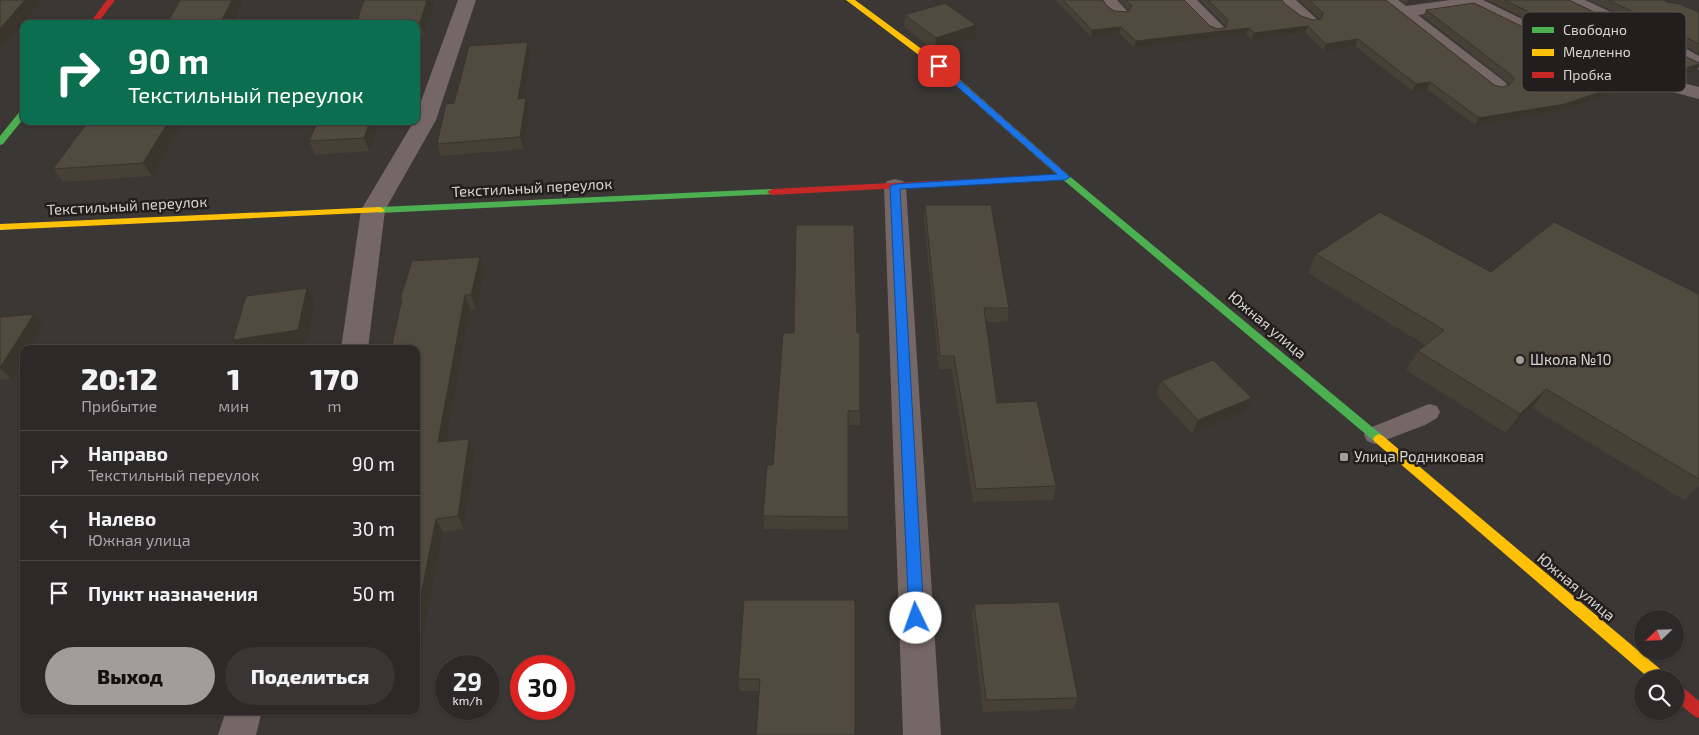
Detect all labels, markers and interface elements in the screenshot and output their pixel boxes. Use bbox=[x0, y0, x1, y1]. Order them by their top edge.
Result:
legend bbox=[1522, 12, 1686, 92]
text: Свободно bbox=[1563, 21, 1627, 38]
text: 90 m bbox=[128, 39, 209, 81]
icon: right bbox=[45, 40, 110, 105]
text: Медленно bbox=[1563, 43, 1631, 60]
pin bbox=[918, 45, 960, 87]
icon: arrive bbox=[925, 52, 953, 80]
text: Пробка bbox=[1563, 66, 1612, 83]
text: Текстильный переулок bbox=[128, 81, 364, 107]
street label: Текстильный переулок bbox=[451, 174, 613, 201]
street label: Текстильный переулок bbox=[46, 192, 208, 219]
street label: Южная улица bbox=[1224, 286, 1310, 363]
place label: Школа №10 bbox=[1530, 350, 1611, 368]
marker: Школа №10 bbox=[1514, 354, 1526, 366]
text: 20:12 bbox=[81, 360, 157, 396]
text: 1 bbox=[227, 360, 240, 396]
text: 170 bbox=[310, 360, 359, 396]
text: Прибытие bbox=[81, 396, 157, 415]
text: мин bbox=[218, 396, 249, 415]
text: m bbox=[328, 396, 342, 415]
text: Направо bbox=[88, 442, 168, 465]
place label: Улица Родниковая bbox=[1354, 447, 1484, 465]
icon: right bbox=[45, 449, 73, 477]
marker: Улица Родниковая bbox=[1338, 451, 1350, 463]
text: 90 m bbox=[352, 452, 395, 475]
text: Текстильный переулок bbox=[88, 465, 259, 484]
text: Налево bbox=[88, 507, 156, 530]
icon: left bbox=[45, 514, 73, 542]
text: 30 m bbox=[352, 517, 395, 540]
text: Южная улица bbox=[88, 530, 191, 549]
street label: Южная улица bbox=[1533, 548, 1619, 625]
icon: arrive bbox=[45, 579, 73, 607]
text: Пункт назначения bbox=[88, 582, 258, 605]
text: 50 m bbox=[352, 582, 395, 605]
position arrow bbox=[889, 591, 941, 643]
north arrow bbox=[1634, 610, 1684, 660]
map controls bbox=[1634, 610, 1684, 720]
button: Выход bbox=[45, 647, 215, 705]
button: Поделиться bbox=[225, 647, 395, 705]
speed limit sign: 30 bbox=[510, 655, 575, 720]
text: 29 bbox=[453, 666, 482, 696]
button: search bbox=[1634, 670, 1684, 720]
text: km/h bbox=[453, 693, 482, 707]

